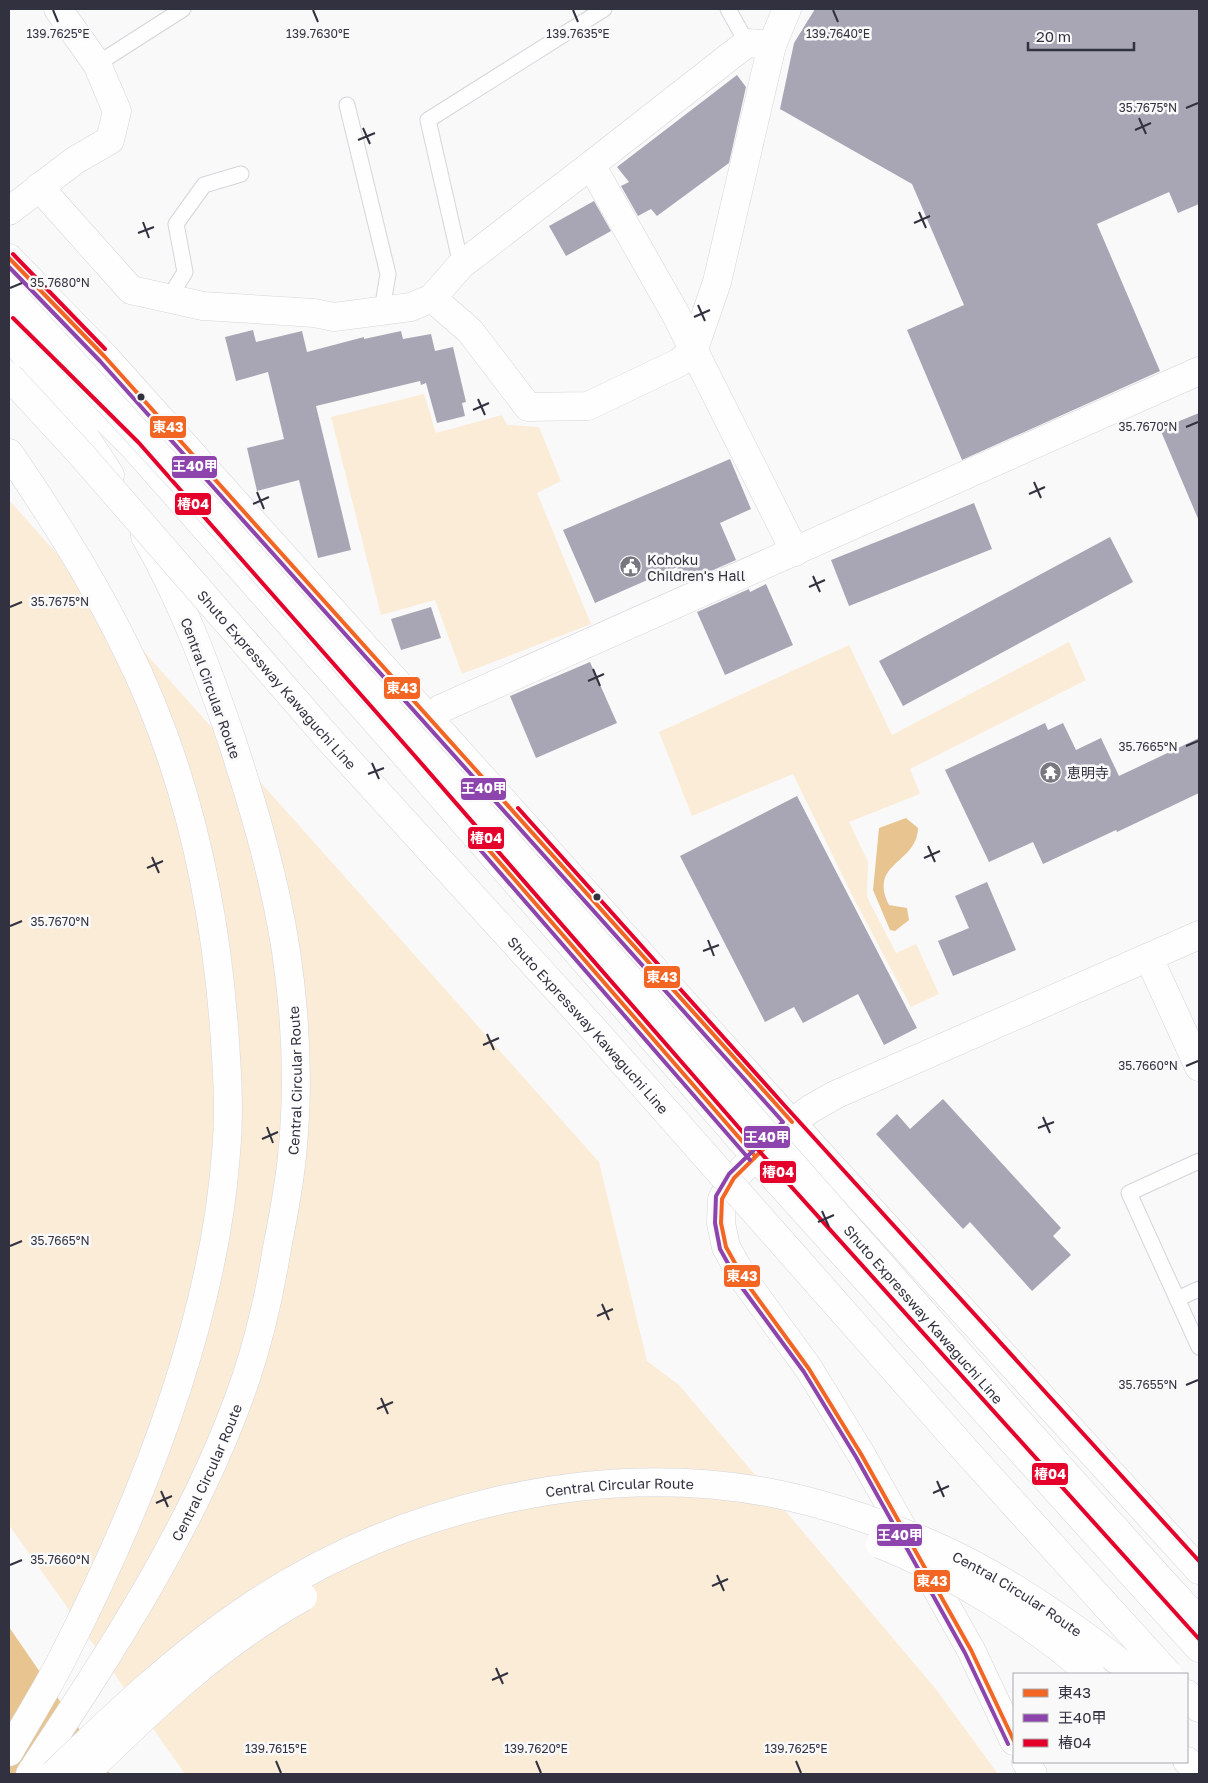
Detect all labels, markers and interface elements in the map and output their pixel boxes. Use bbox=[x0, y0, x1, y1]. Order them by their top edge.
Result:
scale bar bbox=[1028, 20, 1134, 52]
text: 139.7625°E bbox=[26, 26, 90, 41]
text: 139.7630°E bbox=[286, 26, 350, 41]
text: 139.7635°E bbox=[546, 26, 610, 41]
text: 139.7640°E bbox=[806, 26, 870, 41]
text: 20 m bbox=[1036, 27, 1071, 45]
text: 35.7675°N bbox=[1119, 100, 1177, 115]
text: 35.7680°N bbox=[30, 275, 90, 290]
unlabelled marker bbox=[136, 392, 146, 402]
line badge: 東43 bbox=[149, 415, 187, 439]
text: 東43 bbox=[152, 418, 184, 435]
text: 35.7670°N bbox=[1119, 419, 1177, 434]
line badge: 王40甲 bbox=[171, 455, 218, 479]
text: 王40甲 bbox=[172, 457, 218, 474]
line badge: 椿04 bbox=[174, 492, 212, 516]
text: 椿04 bbox=[177, 495, 209, 512]
place label: Kohoku Children's Hall bbox=[647, 551, 745, 584]
public building icon: Kohoku Children's Hall bbox=[619, 555, 643, 579]
street label: Shuto Expressway Kawaguchi Line bbox=[194, 586, 360, 772]
text: 35.7675°N bbox=[31, 594, 89, 609]
street label: Central Circular Route bbox=[178, 615, 244, 761]
line badge: 東43 bbox=[383, 676, 421, 700]
text: 東43 bbox=[386, 679, 418, 696]
text: 35.7665°N bbox=[1118, 739, 1178, 754]
temple icon: 恵明寺 bbox=[1039, 760, 1063, 784]
place label: 恵明寺 bbox=[1067, 764, 1109, 781]
line badge: 王40甲 bbox=[460, 777, 507, 801]
text: 王40甲 bbox=[461, 779, 507, 796]
line badge: 椿04 bbox=[467, 826, 505, 850]
text: 椿04 bbox=[470, 829, 502, 846]
unlabelled marker bbox=[592, 892, 602, 902]
text: 35.7670°N bbox=[31, 914, 89, 929]
street label: Shuto Expressway Kawaguchi Line bbox=[505, 933, 672, 1117]
line badge: 東43 bbox=[643, 965, 681, 989]
text: 東43 bbox=[646, 968, 678, 985]
street label: Central Circular Route bbox=[284, 1005, 304, 1156]
text: 35.7660°N bbox=[1118, 1058, 1178, 1073]
line badge: 王40甲 bbox=[743, 1125, 791, 1149]
text: 王40甲 bbox=[744, 1128, 790, 1145]
line badge: 椿04 bbox=[759, 1160, 797, 1184]
text: 椿04 bbox=[762, 1163, 794, 1180]
street label: Shuto Expressway Kawaguchi Line bbox=[841, 1221, 1007, 1407]
text: 35.7665°N bbox=[30, 1233, 90, 1248]
line badge: 東43 bbox=[723, 1264, 761, 1288]
text: 東43 bbox=[726, 1267, 758, 1284]
text: 35.7655°N bbox=[1119, 1377, 1177, 1392]
street label: Central Circular Route bbox=[167, 1401, 245, 1544]
line badge: 椿04 bbox=[1031, 1462, 1069, 1486]
text: 椿04 bbox=[1034, 1465, 1066, 1482]
street label: Central Circular Route bbox=[544, 1474, 694, 1500]
line badge: 王40甲 bbox=[876, 1523, 923, 1547]
text: 王40甲 bbox=[877, 1526, 923, 1543]
street label: Central Circular Route bbox=[950, 1547, 1086, 1640]
text: 35.7660°N bbox=[30, 1552, 90, 1567]
line badge: 東43 bbox=[913, 1569, 951, 1593]
text: 東43 bbox=[916, 1572, 948, 1589]
legend bbox=[1013, 1673, 1188, 1763]
text: 東43 bbox=[1058, 1683, 1091, 1701]
text: 王40甲 bbox=[1058, 1708, 1106, 1726]
text: 椿04 bbox=[1058, 1733, 1091, 1751]
text: 139.7615°E bbox=[245, 1741, 307, 1756]
text: 139.7620°E bbox=[504, 1741, 568, 1756]
text: 139.7625°E bbox=[764, 1741, 828, 1756]

